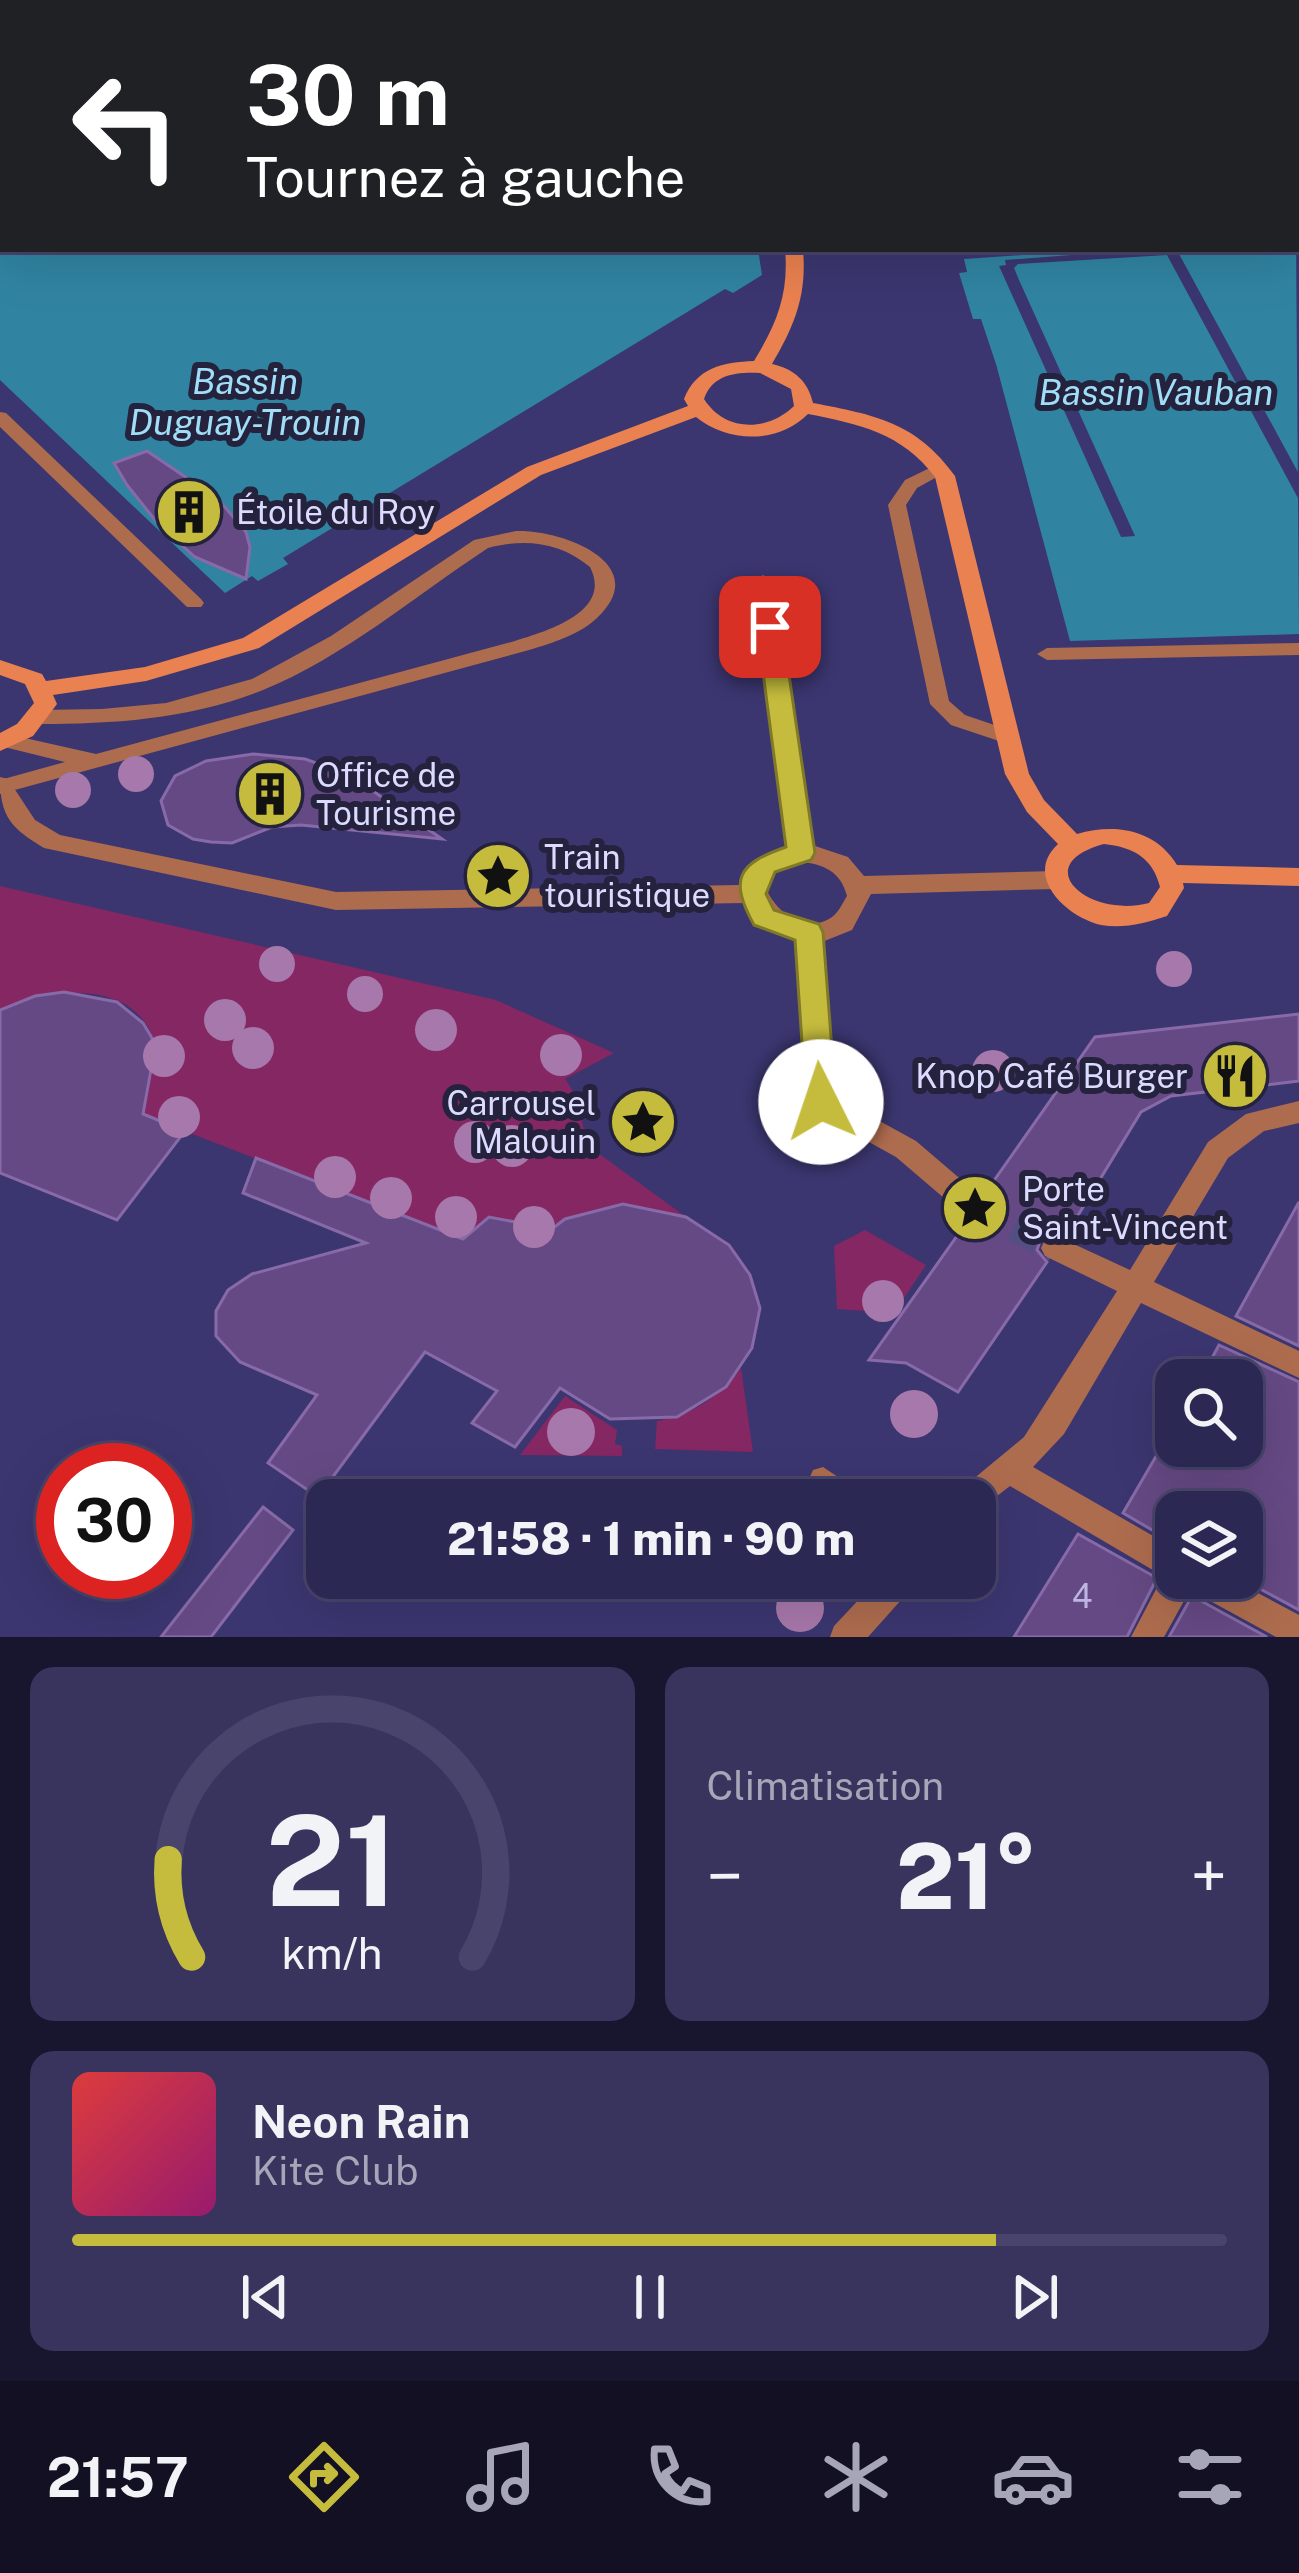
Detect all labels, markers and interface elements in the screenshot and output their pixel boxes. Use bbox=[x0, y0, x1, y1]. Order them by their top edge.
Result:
text: 30 m bbox=[246, 45, 450, 144]
icon: left bbox=[48, 48, 204, 204]
text: Tournez à gauche bbox=[246, 146, 685, 209]
water label: Bassin Duguay-Trouin bbox=[129, 360, 361, 443]
water label: Bassin Vauban bbox=[1039, 371, 1273, 413]
building icon: Étoile du Roy bbox=[154, 477, 224, 547]
place label: Étoile du Roy bbox=[236, 492, 435, 531]
pin bbox=[719, 576, 821, 678]
icon: arrive bbox=[737, 594, 803, 660]
place label: Office de Tourisme bbox=[316, 756, 456, 832]
building icon: Office de Tourisme bbox=[235, 759, 305, 829]
place label: Train touristique bbox=[544, 838, 710, 914]
place icon: Train touristique bbox=[463, 841, 533, 911]
position arrow bbox=[758, 1039, 884, 1165]
restaurant icon: Knop Café Burger bbox=[1200, 1041, 1270, 1111]
place label: Knop Café Burger bbox=[915, 1057, 1188, 1095]
place label: Carrousel Malouin bbox=[447, 1084, 596, 1160]
place icon: Carrousel Malouin bbox=[608, 1087, 678, 1157]
place label: Porte Saint-Vincent bbox=[1022, 1170, 1228, 1246]
place icon: Porte Saint-Vincent bbox=[940, 1173, 1010, 1243]
map controls bbox=[1155, 1359, 1263, 1599]
button: search bbox=[1155, 1359, 1263, 1467]
speed limit sign: 30 bbox=[36, 1443, 192, 1599]
button: layers bbox=[1155, 1491, 1263, 1599]
text: 21:58 · 1 min · 90 m bbox=[447, 1512, 855, 1565]
house number: 4 bbox=[1072, 1577, 1092, 1615]
text: Climatisation bbox=[707, 1763, 944, 1809]
text: 21 bbox=[266, 1787, 399, 1934]
text: 21° bbox=[896, 1823, 1037, 1929]
text: − bbox=[707, 1837, 743, 1915]
text: + bbox=[1190, 1837, 1227, 1915]
text: km/h bbox=[282, 1928, 383, 1979]
text: Neon Rain bbox=[252, 2095, 470, 2148]
text: Kite Club bbox=[252, 2148, 418, 2194]
icon: previous bbox=[232, 2264, 298, 2330]
icon: pause bbox=[617, 2264, 683, 2330]
icon: next bbox=[1002, 2264, 1068, 2330]
icon: directions bbox=[282, 2435, 366, 2519]
icon: music bbox=[459, 2435, 543, 2519]
icon: phone bbox=[637, 2435, 721, 2519]
icon: climate bbox=[814, 2435, 898, 2519]
icon: car bbox=[991, 2435, 1075, 2519]
icon: filters bbox=[1168, 2435, 1252, 2519]
text: 21:57 bbox=[47, 2446, 189, 2509]

